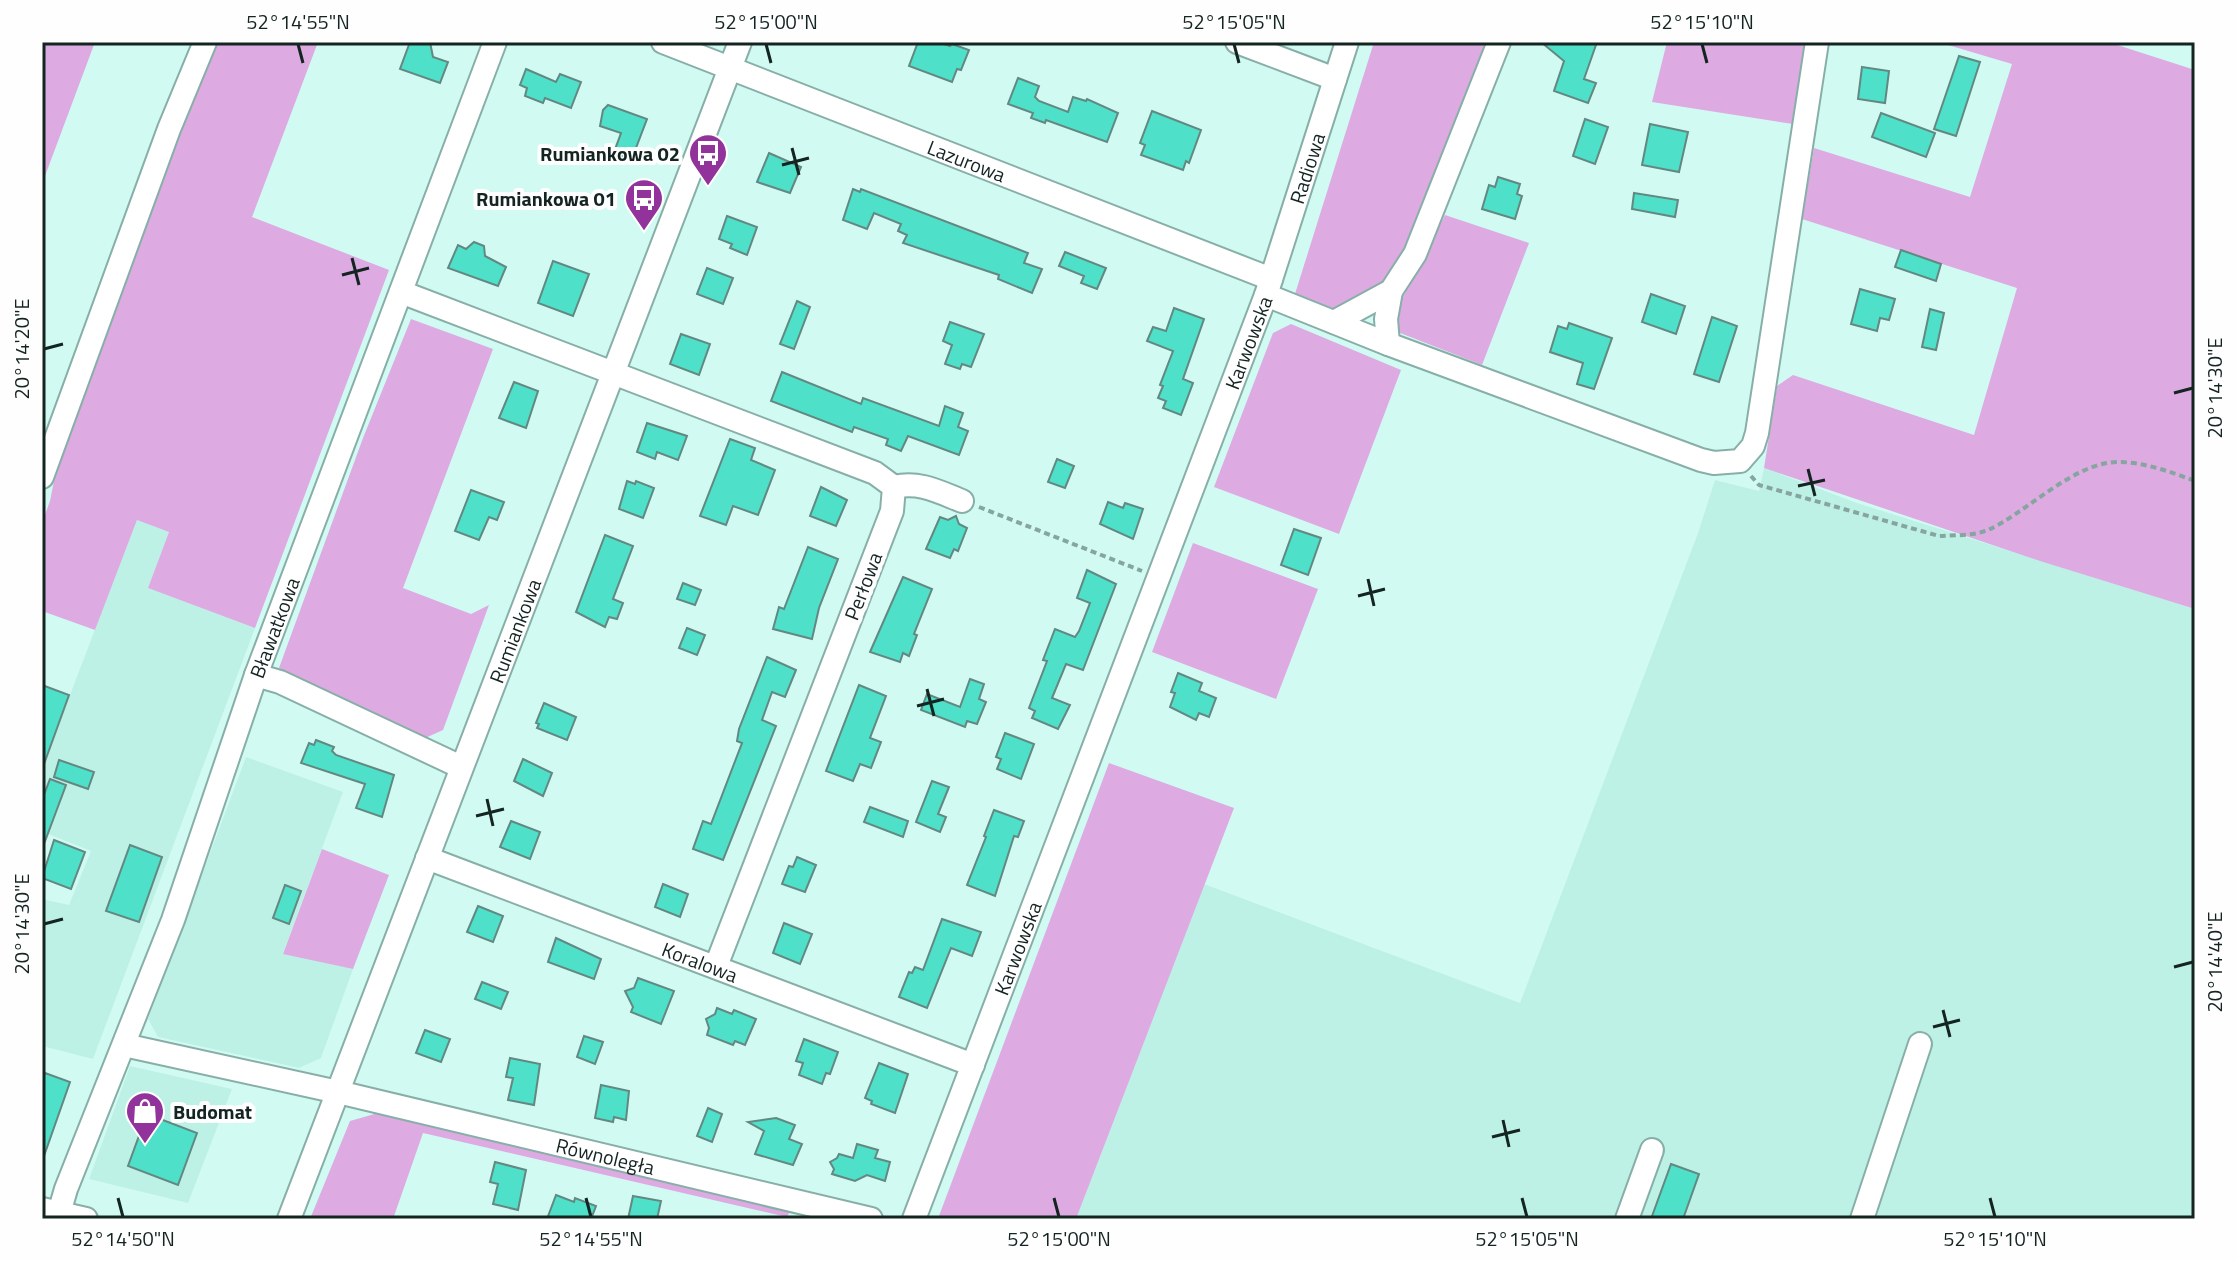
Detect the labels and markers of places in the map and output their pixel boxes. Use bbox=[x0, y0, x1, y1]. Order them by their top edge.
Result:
bus stop icon: Rumiankowa 02 bbox=[687, 132, 729, 187]
place label: Rumiankowa 02 bbox=[540, 138, 680, 169]
bus stop icon: Rumiankowa 01 bbox=[623, 177, 665, 232]
place label: Rumiankowa 01 bbox=[476, 183, 616, 214]
shop icon: Budomat bbox=[124, 1090, 166, 1145]
place label: Budomat bbox=[173, 1096, 252, 1127]

